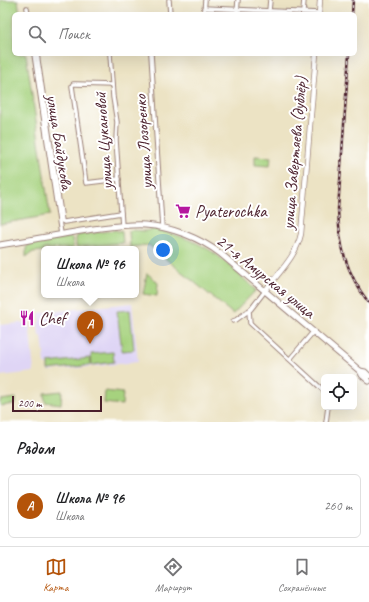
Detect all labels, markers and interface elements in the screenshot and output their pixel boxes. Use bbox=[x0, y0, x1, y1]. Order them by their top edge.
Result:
search box bbox=[12, 12, 357, 56]
icon: search bbox=[26, 23, 48, 45]
text: Поиск bbox=[58, 25, 90, 44]
street label: улица Завертяева (дублёр) bbox=[277, 74, 312, 231]
street label: улица Цукановой bbox=[90, 91, 117, 191]
street label: улица Байдукова bbox=[41, 92, 78, 193]
street label: улица Лозоренко bbox=[130, 93, 157, 191]
place label: Pyaterochka bbox=[195, 201, 268, 222]
supermarket icon: Pyaterochka bbox=[174, 202, 192, 220]
street label: 21-я Амурская улица bbox=[212, 230, 321, 324]
your location bbox=[153, 240, 173, 260]
popup bbox=[41, 246, 139, 298]
text: Школа № 96 bbox=[55, 255, 125, 274]
text: Школа bbox=[55, 274, 84, 290]
place label: Chef bbox=[39, 308, 69, 329]
restaurant icon: Chef bbox=[18, 309, 36, 327]
pin: A bbox=[77, 311, 103, 344]
map controls bbox=[321, 374, 357, 410]
button: locate bbox=[321, 374, 357, 410]
scale bar bbox=[12, 394, 102, 413]
text: 200 m bbox=[18, 396, 42, 410]
text: Рядом bbox=[16, 438, 54, 459]
text: Школа № 96 bbox=[55, 489, 124, 508]
text: A bbox=[27, 498, 33, 514]
text: 260 m bbox=[324, 498, 352, 514]
text: Школа bbox=[55, 508, 84, 524]
tab: Карта bbox=[43, 556, 68, 594]
tab: Маршрут bbox=[155, 556, 191, 594]
tab: Сохранённые bbox=[278, 556, 326, 594]

